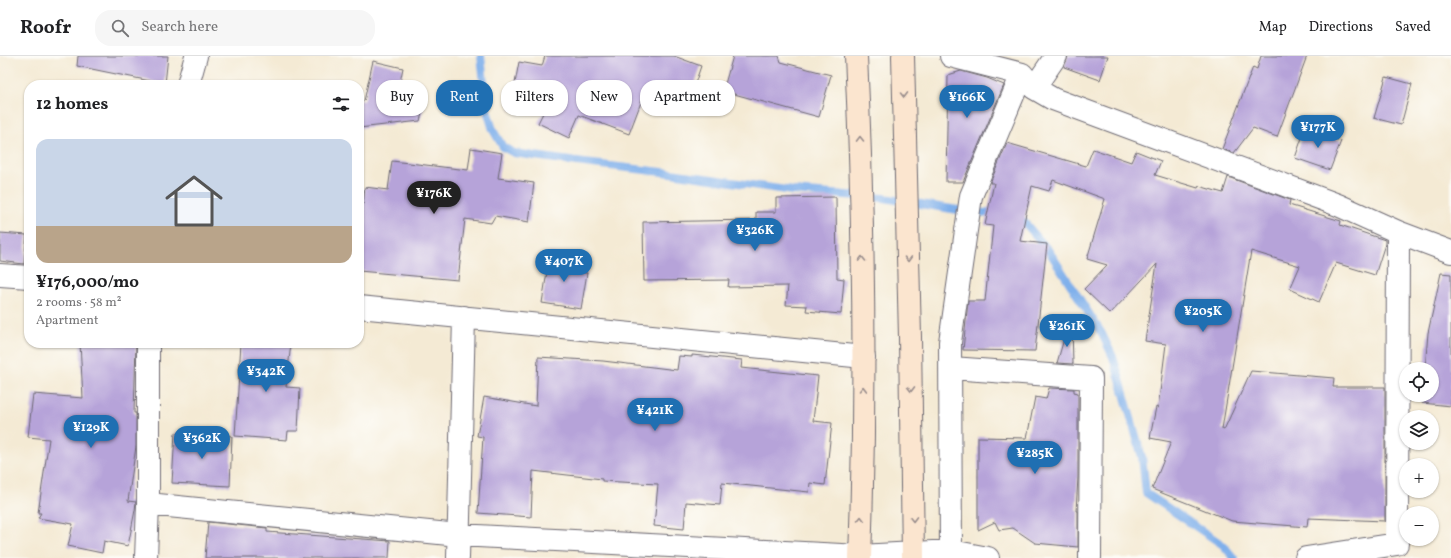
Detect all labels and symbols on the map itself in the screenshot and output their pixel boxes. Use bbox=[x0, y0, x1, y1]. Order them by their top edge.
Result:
pin: ¥166K bbox=[939, 85, 995, 119]
one-way arrow bbox=[900, 92, 908, 98]
pin: ¥177K bbox=[1290, 115, 1346, 149]
one-way arrow bbox=[856, 136, 864, 142]
pin: ¥176K bbox=[406, 181, 462, 215]
pin: ¥326K bbox=[727, 218, 783, 252]
pin: ¥407K bbox=[536, 249, 592, 283]
one-way arrow bbox=[858, 256, 866, 262]
one-way arrow bbox=[904, 256, 912, 262]
pin: ¥205K bbox=[1175, 299, 1231, 333]
pin: ¥261K bbox=[1039, 314, 1095, 348]
pin: ¥342K bbox=[238, 359, 294, 393]
one-way arrow bbox=[859, 386, 867, 392]
one-way arrow bbox=[907, 386, 915, 392]
pin: ¥421K bbox=[627, 398, 683, 432]
pin: ¥129K bbox=[63, 415, 119, 449]
pin: ¥362K bbox=[174, 426, 230, 460]
pin: ¥285K bbox=[1007, 441, 1063, 475]
one-way arrow bbox=[857, 516, 865, 522]
one-way arrow bbox=[909, 516, 917, 522]

